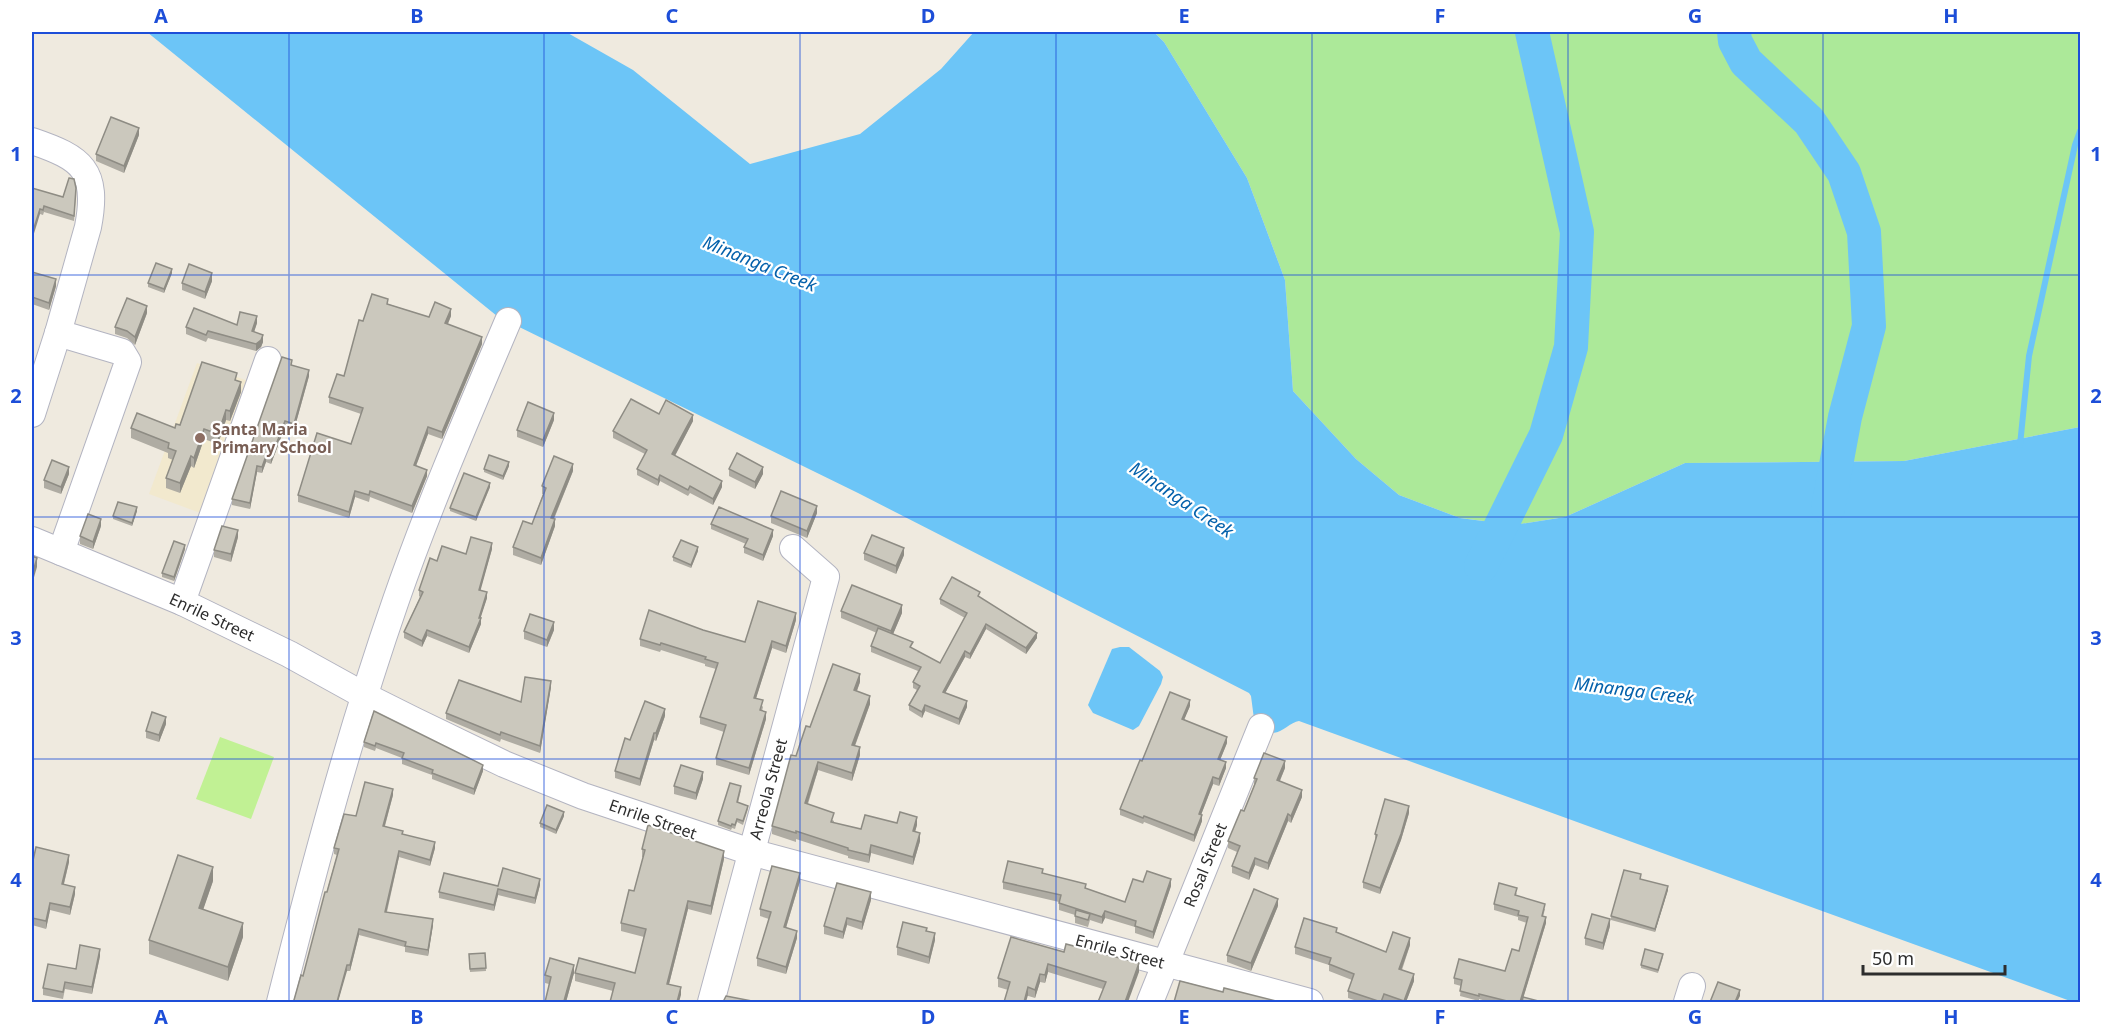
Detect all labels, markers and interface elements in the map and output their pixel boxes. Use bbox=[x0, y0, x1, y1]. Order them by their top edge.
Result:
text: A bbox=[154, 2, 168, 29]
text: B bbox=[410, 2, 424, 29]
text: C bbox=[666, 2, 679, 29]
text: D bbox=[921, 2, 935, 29]
text: E bbox=[1178, 2, 1190, 29]
text: F bbox=[1435, 2, 1445, 29]
text: G bbox=[1688, 2, 1702, 29]
text: H bbox=[1943, 2, 1959, 29]
text: 1 bbox=[10, 140, 22, 167]
text: 1 bbox=[2090, 140, 2102, 167]
water label: Minanga Creek bbox=[700, 229, 821, 297]
text: 2 bbox=[10, 382, 22, 409]
text: 2 bbox=[2090, 382, 2102, 409]
place label: Santa Maria Primary School bbox=[212, 418, 332, 458]
marker: Santa Maria Primary School bbox=[193, 431, 207, 445]
water label: Minanga Creek bbox=[1125, 455, 1240, 543]
street label: Enrile Street bbox=[166, 588, 258, 646]
text: 3 bbox=[10, 624, 22, 651]
text: 3 bbox=[2090, 624, 2102, 651]
water label: Minanga Creek bbox=[1573, 671, 1696, 709]
street label: Arreola Street bbox=[744, 736, 792, 842]
street label: Enrile Street bbox=[606, 794, 700, 844]
street label: Rosal Street bbox=[1178, 819, 1232, 910]
text: 4 bbox=[10, 866, 22, 893]
text: 4 bbox=[2090, 866, 2102, 893]
street label: Enrile Street bbox=[1073, 929, 1167, 974]
scale bar bbox=[1863, 938, 2006, 976]
text: 50 m bbox=[1872, 946, 1914, 970]
text: A bbox=[154, 1003, 168, 1030]
text: B bbox=[410, 1003, 424, 1030]
text: C bbox=[666, 1003, 679, 1030]
text: D bbox=[921, 1003, 935, 1030]
text: E bbox=[1178, 1003, 1190, 1030]
text: F bbox=[1435, 1003, 1445, 1030]
text: G bbox=[1688, 1003, 1702, 1030]
text: H bbox=[1943, 1003, 1959, 1030]

